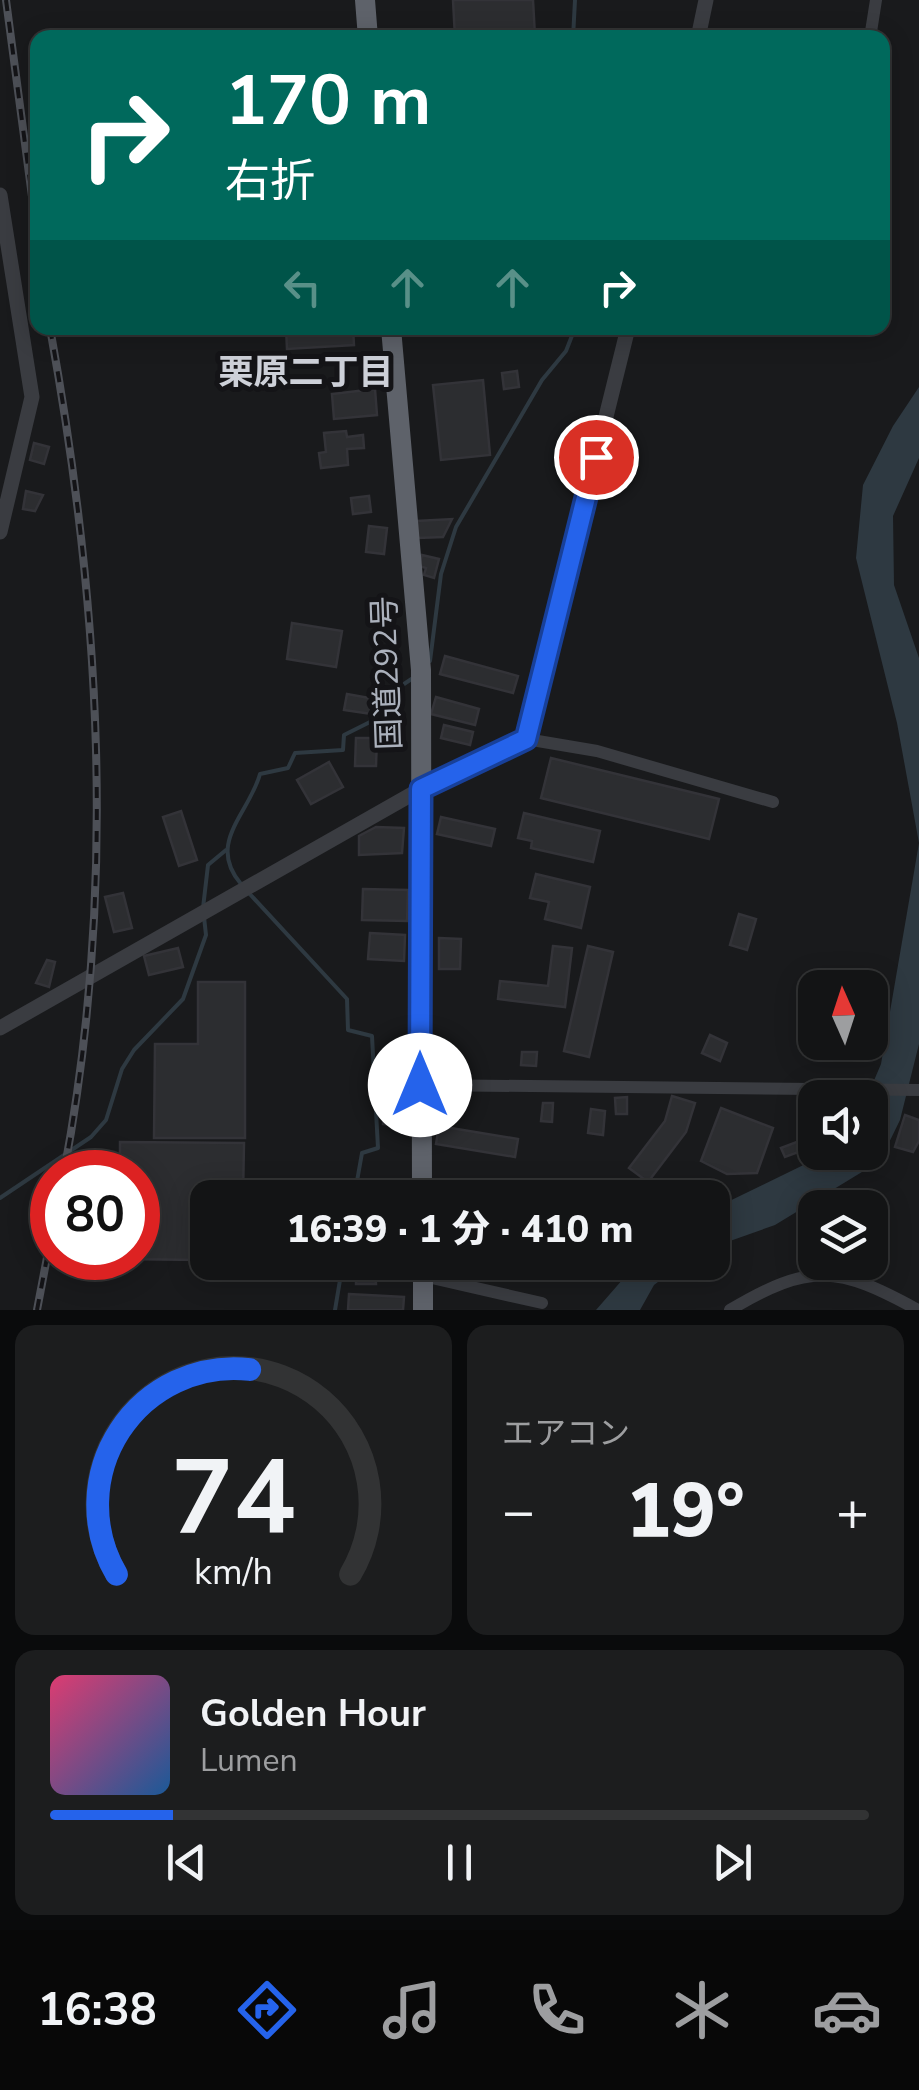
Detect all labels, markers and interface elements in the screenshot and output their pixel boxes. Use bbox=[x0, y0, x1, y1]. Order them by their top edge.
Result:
text: 170 m bbox=[225, 53, 431, 149]
icon: right bbox=[60, 70, 190, 200]
text: 右折 bbox=[225, 151, 315, 212]
icon: left bbox=[275, 260, 330, 315]
icon: ahead bbox=[380, 260, 435, 315]
icon: ahead bbox=[485, 260, 540, 315]
icon: right bbox=[590, 260, 645, 315]
district label: 栗原二丁目 bbox=[218, 349, 394, 396]
pin bbox=[554, 415, 639, 500]
icon: arrive bbox=[569, 430, 624, 485]
street label: 国道292号 bbox=[363, 595, 411, 751]
north arrow bbox=[798, 970, 888, 1060]
map controls bbox=[798, 970, 888, 1280]
position arrow bbox=[368, 1033, 472, 1137]
button: sound bbox=[798, 1080, 888, 1170]
speed limit sign: 80 bbox=[30, 1150, 160, 1280]
button: layers bbox=[798, 1190, 888, 1280]
text: 16:39 · 1 分 · 410 m bbox=[286, 1204, 634, 1255]
text: エアコン bbox=[502, 1412, 630, 1455]
text: 74 bbox=[171, 1427, 296, 1569]
text: 19° bbox=[626, 1460, 745, 1562]
text: − bbox=[502, 1474, 535, 1549]
text: + bbox=[836, 1474, 869, 1549]
text: km/h bbox=[194, 1548, 273, 1597]
text: Golden Hour bbox=[200, 1688, 426, 1739]
text: Lumen bbox=[200, 1739, 298, 1782]
icon: previous bbox=[159, 1835, 214, 1890]
icon: pause bbox=[432, 1835, 487, 1890]
icon: next bbox=[705, 1835, 760, 1890]
icon: directions bbox=[232, 1975, 302, 2045]
icon: music bbox=[377, 1975, 447, 2045]
icon: phone bbox=[522, 1975, 592, 2045]
icon: climate bbox=[667, 1975, 737, 2045]
icon: car bbox=[812, 1975, 882, 2045]
text: 16:38 bbox=[37, 1980, 157, 2041]

